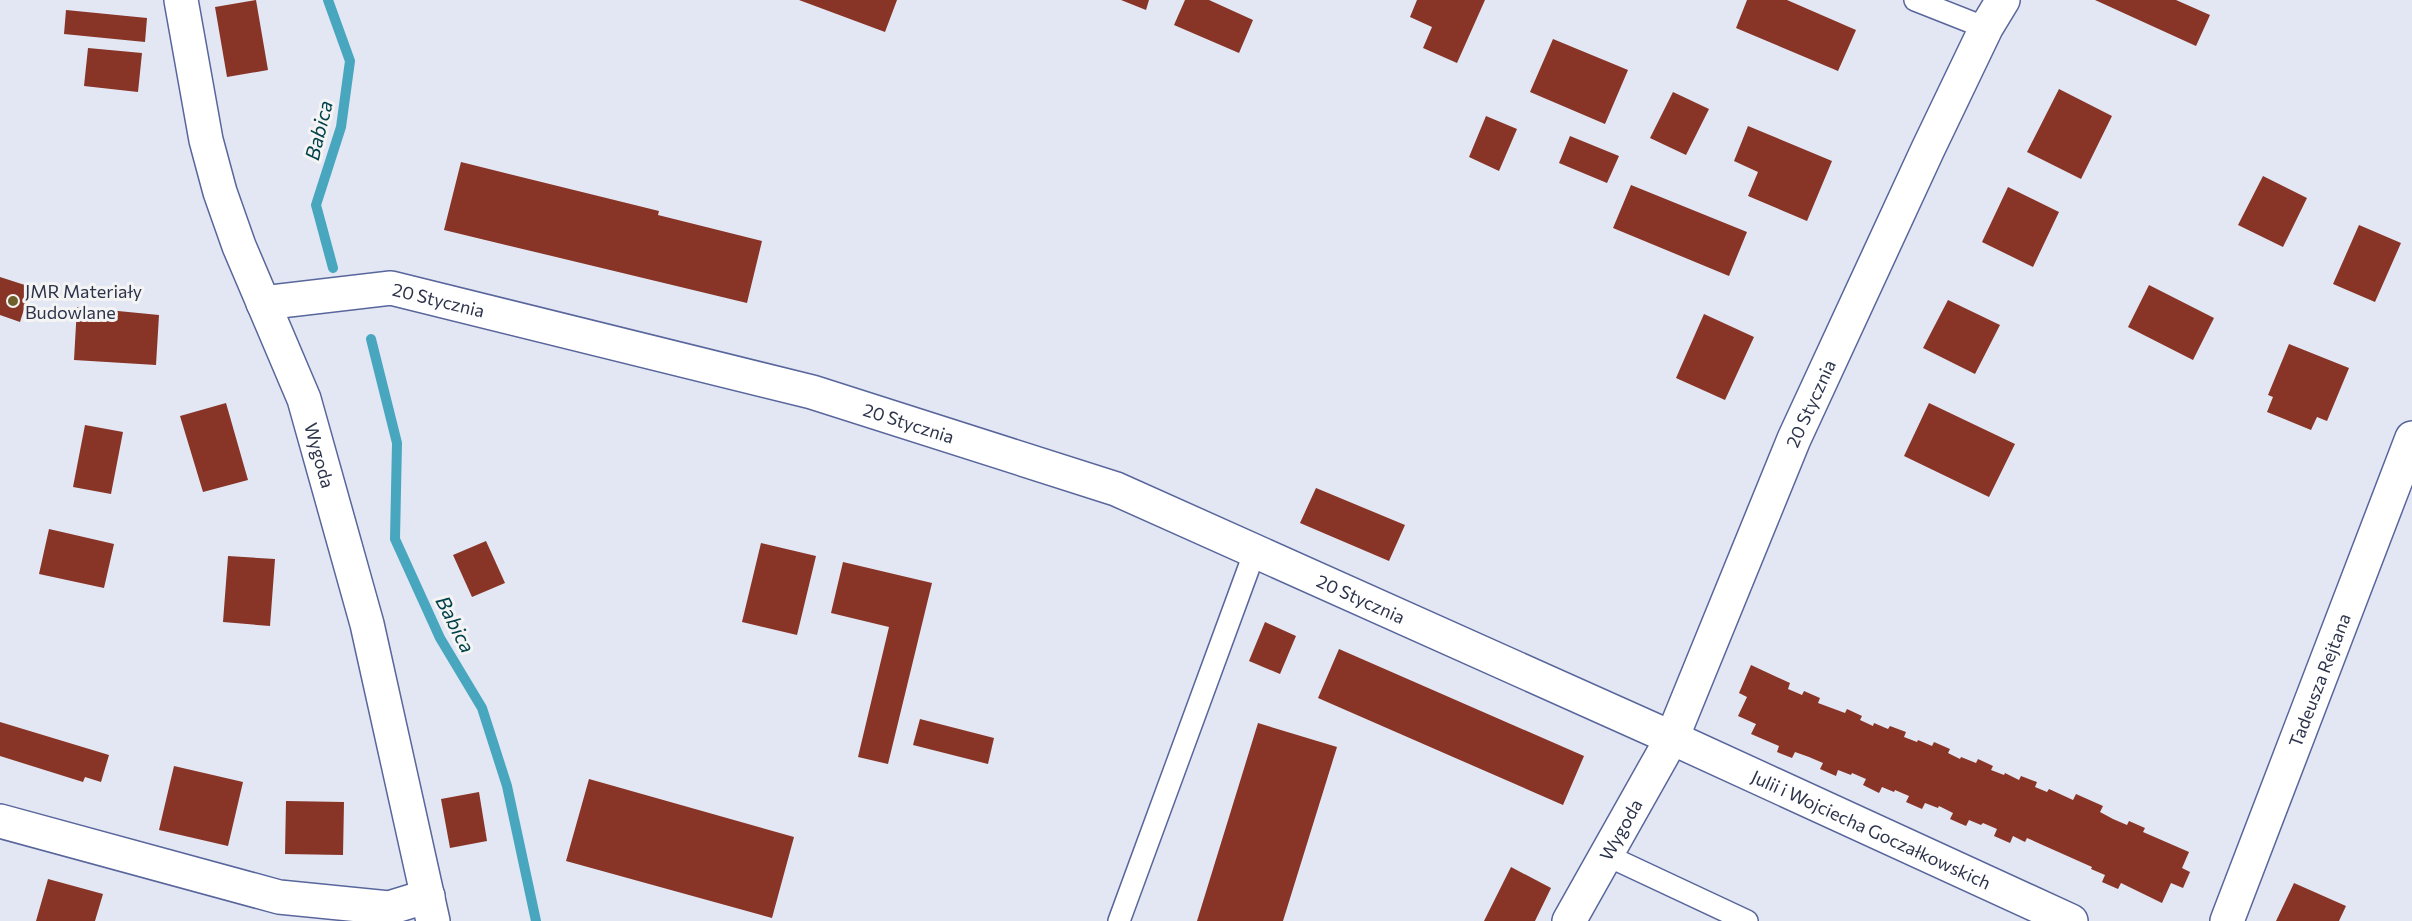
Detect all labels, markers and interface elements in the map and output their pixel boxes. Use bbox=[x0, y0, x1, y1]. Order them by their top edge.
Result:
water label: Babica bbox=[299, 98, 337, 162]
street label: 20 Stycznia bbox=[390, 278, 487, 322]
place label: JMR Materiały Budowlane bbox=[25, 280, 142, 323]
marker: JMR Materiały Budowlane bbox=[6, 294, 20, 308]
street label: 20 Stycznia bbox=[1781, 356, 1840, 451]
street label: 20 Stycznia bbox=[860, 398, 957, 448]
street label: Wygoda bbox=[300, 420, 339, 491]
street label: 20 Stycznia bbox=[1313, 569, 1408, 628]
water label: Babica bbox=[432, 592, 480, 656]
street label: Tadeusza Rejtana bbox=[2284, 610, 2355, 750]
street label: Julii i Wojciecha Goczałkowskich bbox=[1748, 765, 1994, 894]
street label: Wygoda bbox=[1594, 795, 1647, 864]

